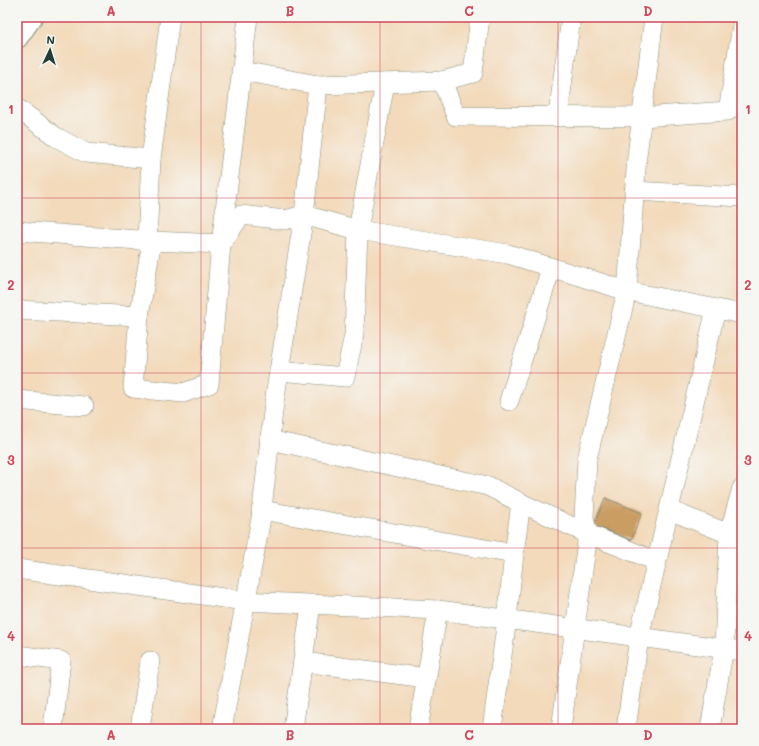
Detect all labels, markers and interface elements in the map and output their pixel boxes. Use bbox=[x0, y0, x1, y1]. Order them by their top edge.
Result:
text: A bbox=[106, 2, 116, 19]
text: B bbox=[286, 2, 295, 19]
text: C bbox=[464, 2, 474, 19]
text: D bbox=[643, 2, 653, 19]
north arrow bbox=[30, 30, 70, 70]
text: N bbox=[46, 32, 55, 47]
text: 1 bbox=[8, 100, 14, 117]
text: 1 bbox=[745, 100, 751, 117]
text: 2 bbox=[7, 276, 15, 293]
text: 2 bbox=[744, 276, 752, 293]
text: 3 bbox=[7, 451, 15, 468]
text: 3 bbox=[744, 451, 752, 468]
text: 4 bbox=[7, 627, 15, 644]
text: 4 bbox=[744, 627, 752, 644]
text: A bbox=[106, 726, 116, 743]
text: B bbox=[286, 726, 295, 743]
text: C bbox=[464, 726, 474, 743]
text: D bbox=[643, 726, 653, 743]

